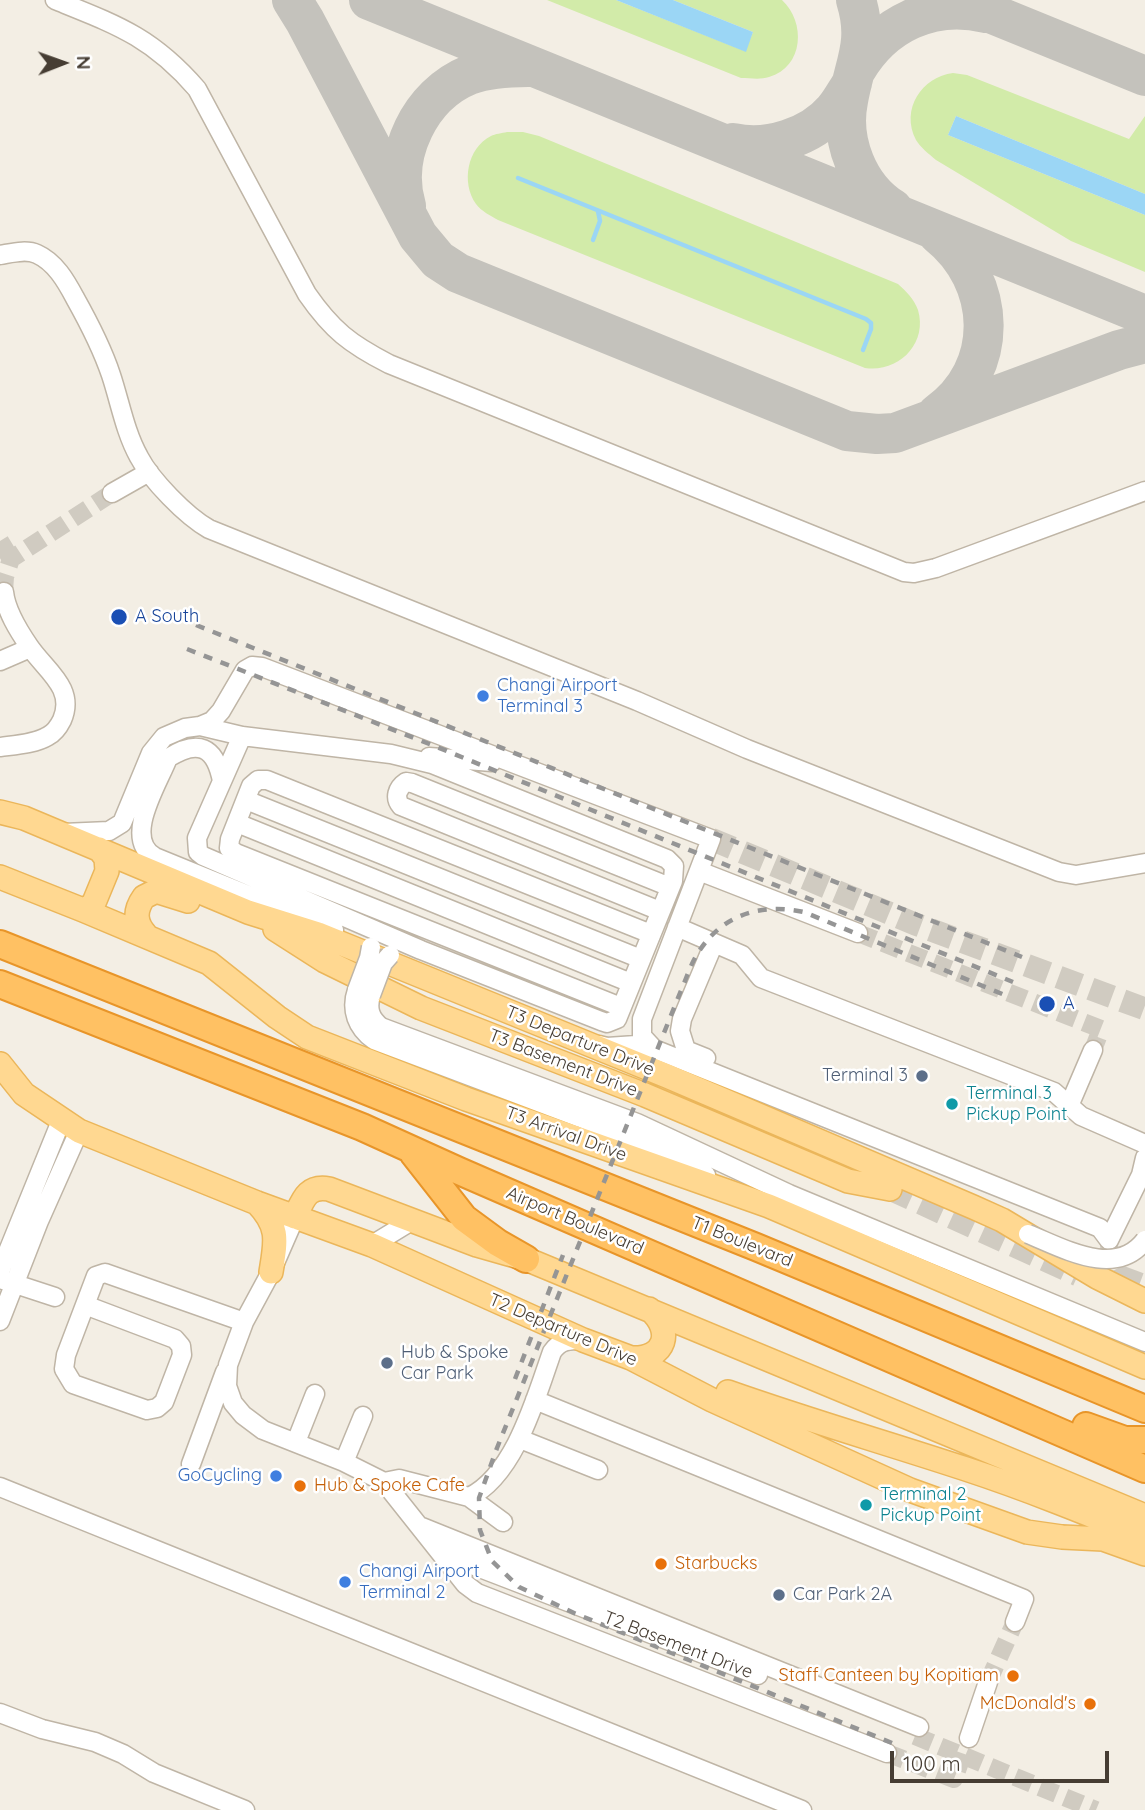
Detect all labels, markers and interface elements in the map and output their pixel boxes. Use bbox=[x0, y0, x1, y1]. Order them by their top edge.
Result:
north arrow bbox=[28, 28, 98, 98]
text: N bbox=[72, 55, 96, 70]
place label: A South bbox=[135, 606, 199, 628]
marker: A South bbox=[109, 607, 129, 627]
place label: Changi Airport Terminal 3 bbox=[497, 675, 618, 718]
marker: Changi Airport Terminal 3 bbox=[475, 688, 491, 704]
place label: A bbox=[1063, 993, 1075, 1015]
marker: A bbox=[1037, 994, 1057, 1014]
street label: T3 Departure Drive bbox=[502, 1001, 658, 1081]
street label: T3 Basement Drive bbox=[485, 1025, 641, 1101]
place label: Terminal 3 bbox=[822, 1065, 908, 1087]
marker: Terminal 3 bbox=[914, 1068, 930, 1084]
place label: Terminal 3 Pickup Point bbox=[966, 1083, 1067, 1126]
marker: Terminal 3 Pickup Point bbox=[944, 1096, 960, 1112]
street label: T3 Arrival Drive bbox=[502, 1102, 630, 1166]
street label: Airport Boulevard bbox=[503, 1182, 647, 1260]
street label: T1 Boulevard bbox=[688, 1212, 796, 1272]
street label: T2 Departure Drive bbox=[486, 1289, 640, 1371]
place label: Hub & Spoke Car Park bbox=[401, 1342, 508, 1384]
marker: Hub & Spoke Car Park bbox=[379, 1355, 395, 1371]
place label: GoCycling bbox=[178, 1465, 262, 1487]
marker: GoCycling bbox=[268, 1468, 284, 1484]
place label: Hub & Spoke Cafe bbox=[314, 1475, 465, 1497]
marker: Hub & Spoke Cafe bbox=[292, 1478, 308, 1494]
place label: Terminal 2 Pickup Point bbox=[880, 1484, 981, 1526]
marker: Terminal 2 Pickup Point bbox=[858, 1497, 874, 1513]
place label: Starbucks bbox=[675, 1553, 758, 1575]
marker: Starbucks bbox=[653, 1556, 669, 1572]
place label: Changi Airport Terminal 2 bbox=[359, 1561, 480, 1604]
marker: Changi Airport Terminal 2 bbox=[337, 1574, 353, 1590]
place label: Car Park 2A bbox=[793, 1584, 892, 1606]
marker: Car Park 2A bbox=[771, 1587, 787, 1603]
street label: T2 Basement Drive bbox=[600, 1607, 756, 1683]
place label: Staff Canteen by Kopitiam bbox=[779, 1665, 999, 1687]
marker: Staff Canteen by Kopitiam bbox=[1005, 1668, 1021, 1684]
place label: McDonald's bbox=[980, 1693, 1076, 1715]
marker: McDonald's bbox=[1082, 1696, 1098, 1712]
scale bar bbox=[893, 1736, 1112, 1780]
text: 100 m bbox=[903, 1750, 961, 1776]

